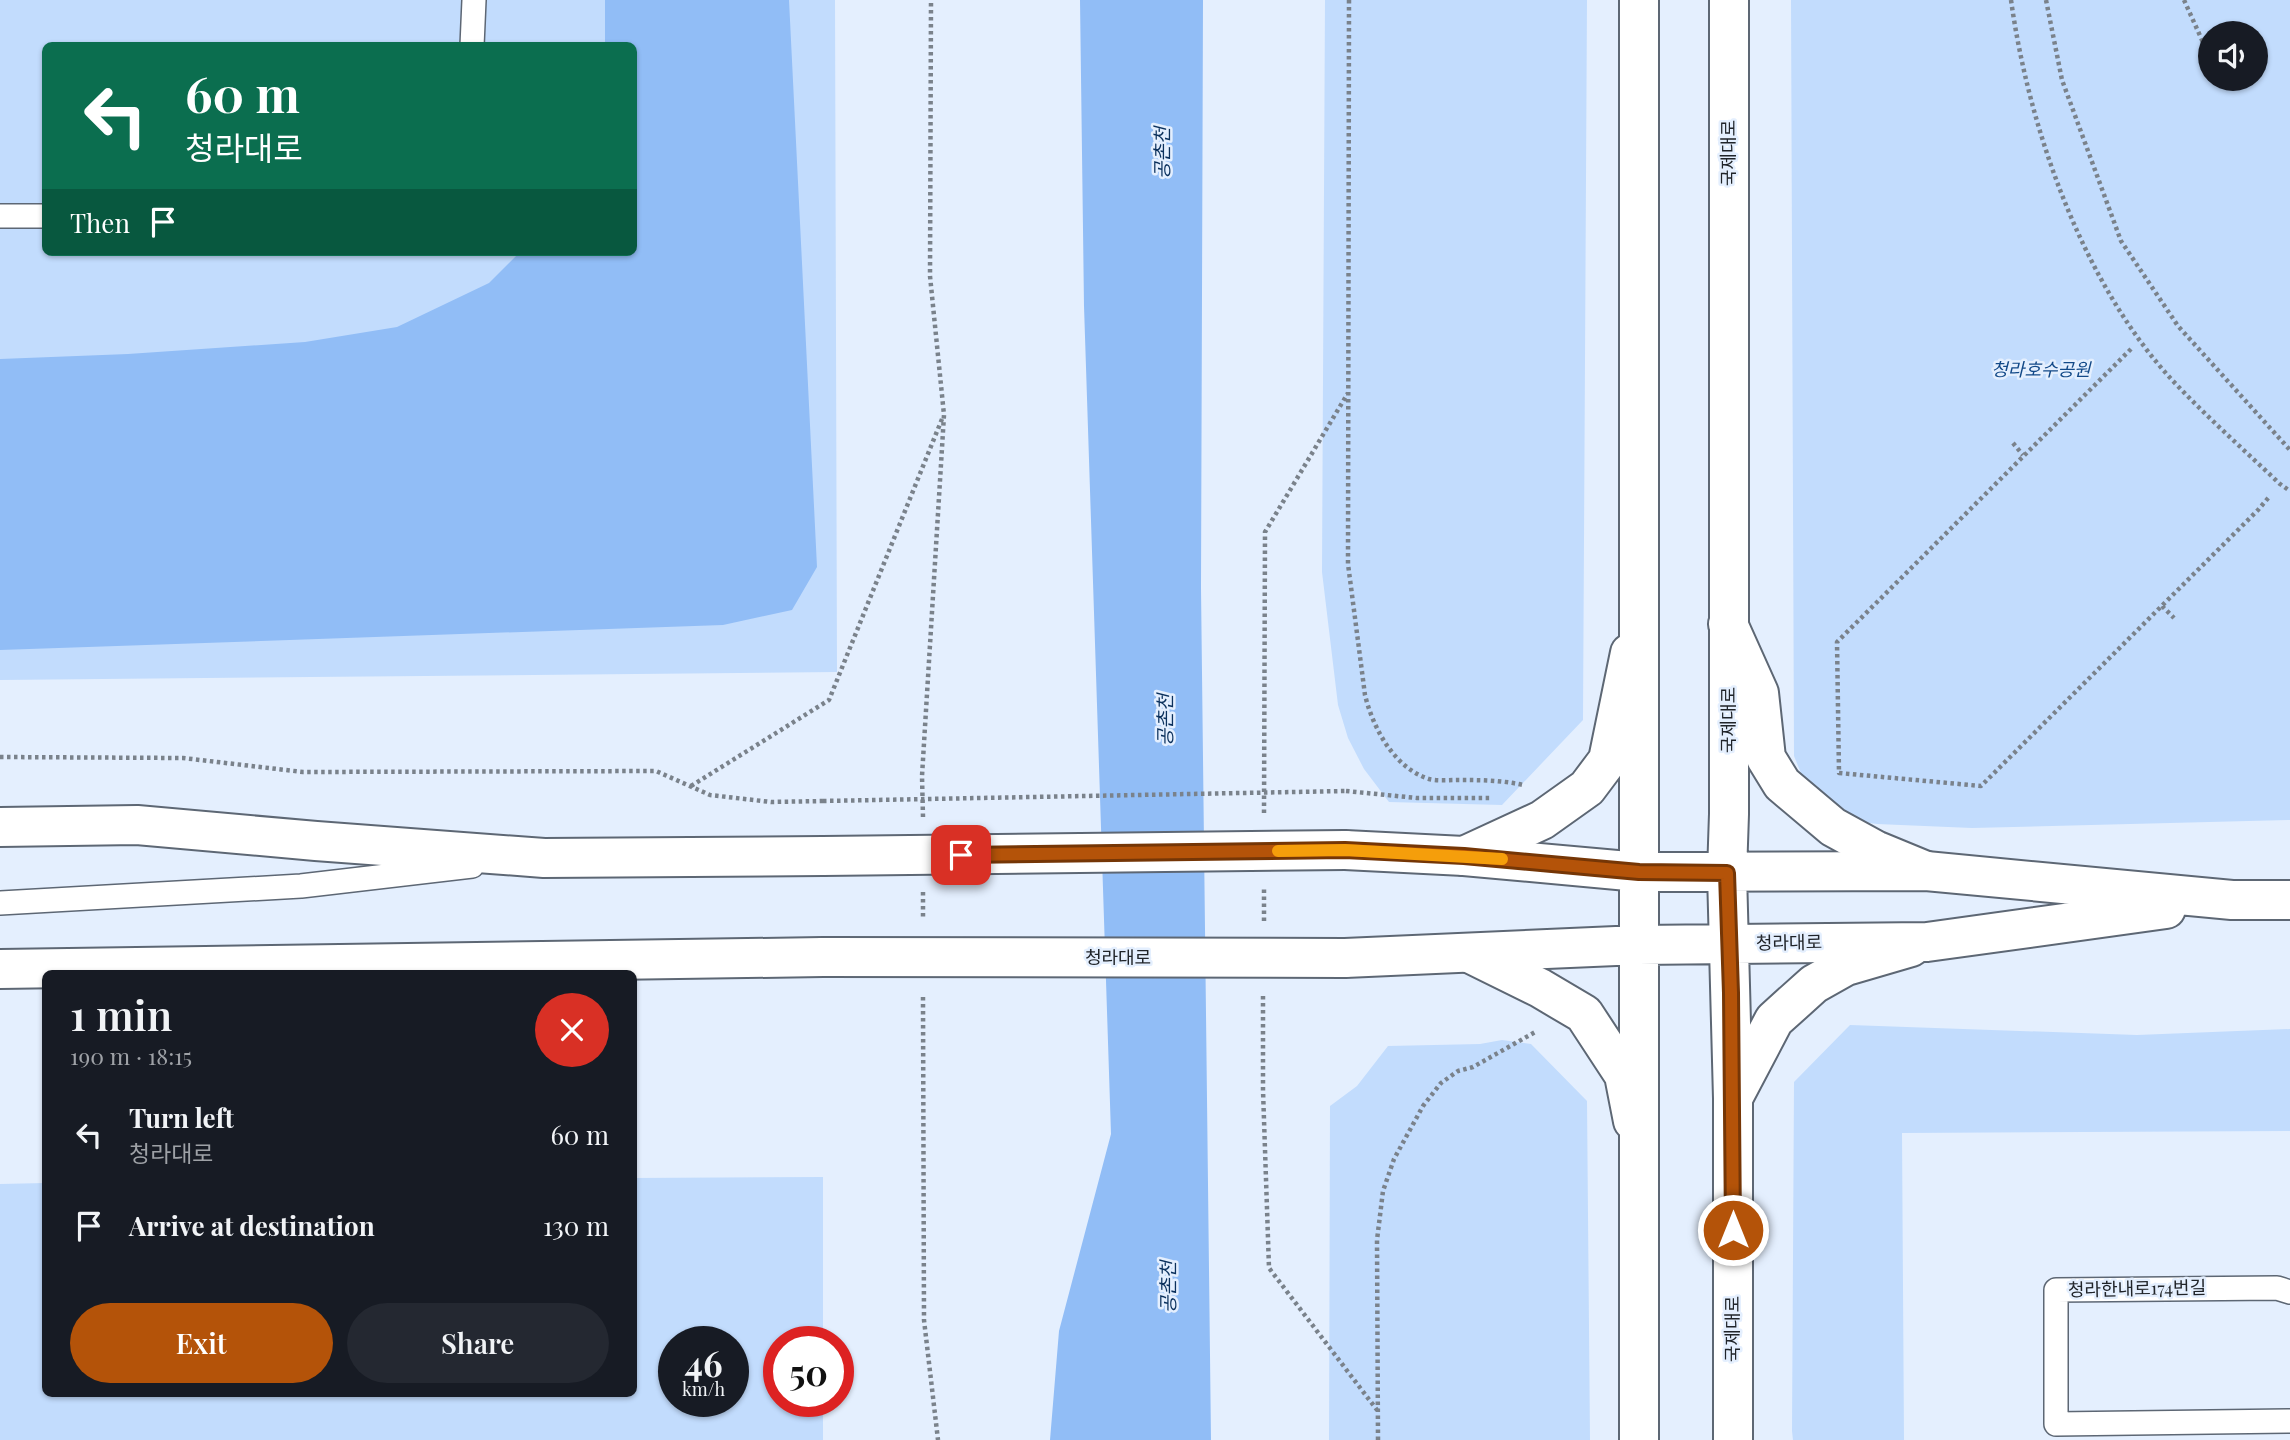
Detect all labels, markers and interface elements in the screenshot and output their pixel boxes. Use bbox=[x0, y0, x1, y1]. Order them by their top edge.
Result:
map controls bbox=[2198, 21, 2268, 91]
button: sound bbox=[2198, 21, 2268, 91]
text: 60 m bbox=[185, 60, 300, 125]
icon: left bbox=[70, 70, 161, 161]
street label: 국제대로 bbox=[1716, 120, 1740, 186]
text: 청라대로 bbox=[185, 125, 303, 168]
water label: 공촌천 bbox=[1148, 125, 1174, 179]
icon: arrive bbox=[144, 203, 182, 241]
text: Then bbox=[70, 205, 130, 240]
park label: 청라호수공원 bbox=[1991, 357, 2092, 381]
street label: 국제대로 bbox=[1716, 687, 1740, 753]
water label: 공촌천 bbox=[1151, 692, 1177, 746]
pin bbox=[931, 825, 991, 885]
icon: arrive bbox=[942, 836, 980, 874]
street label: 청라대로 bbox=[1756, 929, 1822, 955]
street label: 청라대로 bbox=[1085, 945, 1151, 969]
text: 1 min bbox=[70, 986, 172, 1042]
button: close bbox=[535, 993, 609, 1067]
text: 190 m · 18:15 bbox=[70, 1040, 192, 1071]
text: Turn left bbox=[129, 1100, 234, 1135]
icon: left bbox=[70, 1116, 108, 1154]
text: 60 m bbox=[550, 1117, 609, 1152]
text: 청라대로 bbox=[129, 1137, 214, 1168]
position arrow bbox=[1696, 1193, 1770, 1267]
icon: arrive bbox=[70, 1207, 108, 1245]
text: Arrive at destination bbox=[129, 1208, 375, 1243]
text: 130 m bbox=[543, 1208, 609, 1243]
water label: 공촌천 bbox=[1154, 1259, 1180, 1313]
street label: 청라한내로174번길 bbox=[2068, 1275, 2206, 1301]
street label: 국제대로 bbox=[1720, 1296, 1744, 1362]
button: Exit bbox=[70, 1303, 333, 1383]
button: Share bbox=[347, 1303, 609, 1383]
speed limit sign: 50 bbox=[763, 1326, 854, 1417]
text: 46 bbox=[684, 1339, 723, 1386]
text: km/h bbox=[682, 1377, 725, 1401]

